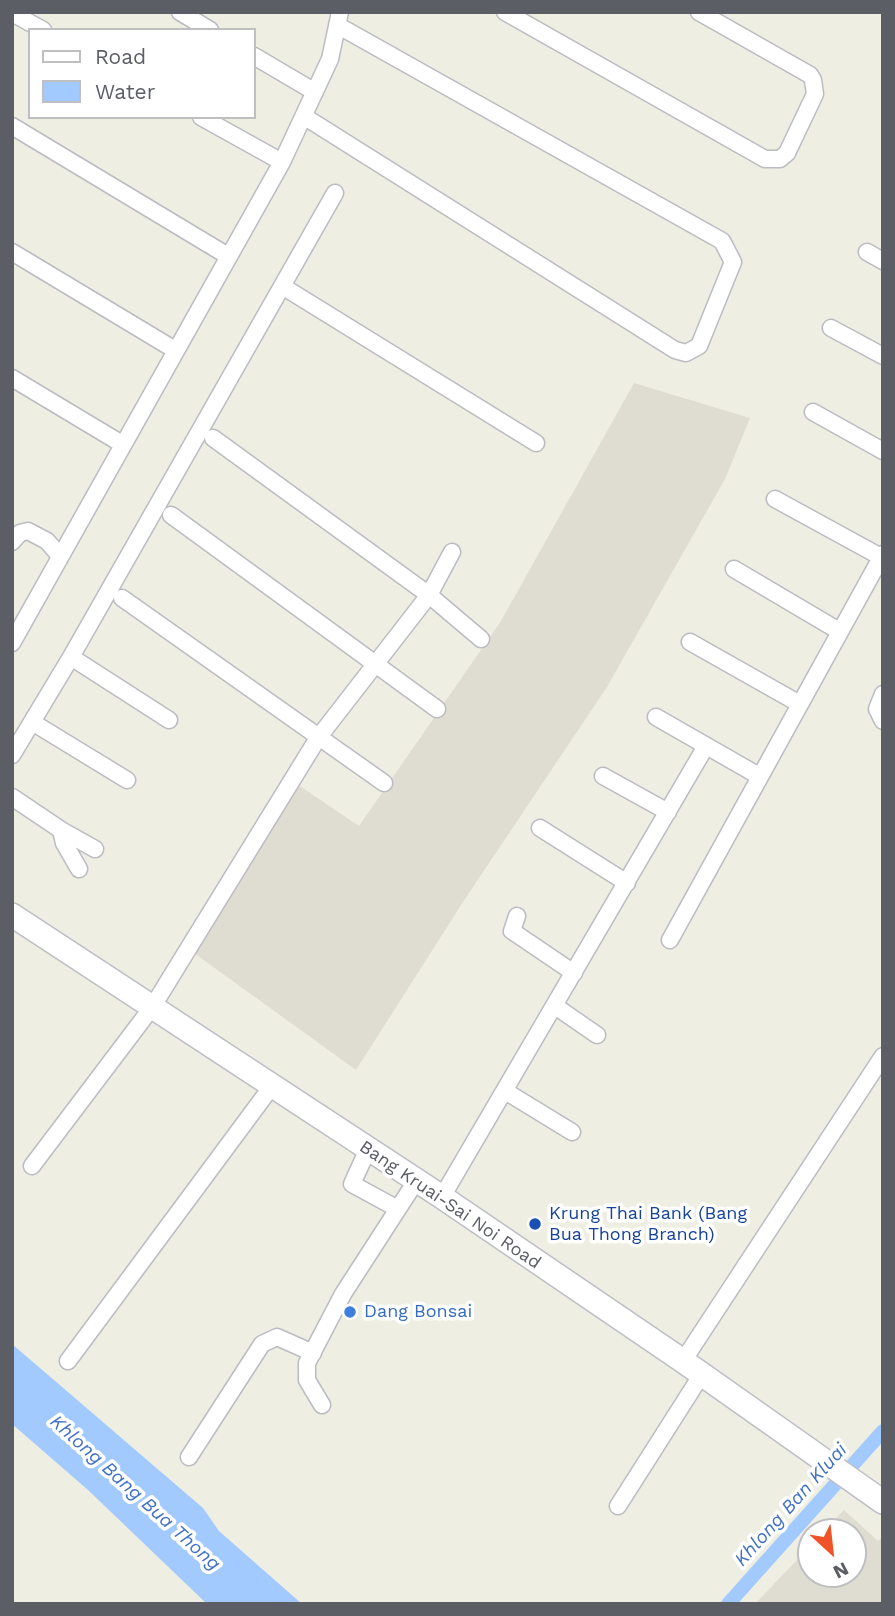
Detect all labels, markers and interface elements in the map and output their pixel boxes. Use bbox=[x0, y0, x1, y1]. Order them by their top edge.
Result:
legend bbox=[28, 28, 256, 119]
text: Road bbox=[95, 44, 146, 69]
text: Water bbox=[95, 79, 155, 104]
street label: Bang Kruai-Sai Noi Road bbox=[355, 1136, 545, 1274]
place label: Krung Thai Bank (Bang Bua Thong Branch) bbox=[549, 1203, 747, 1246]
marker: Krung Thai Bank (Bang Bua Thong Branch) bbox=[527, 1216, 543, 1232]
place label: Dang Bonsai bbox=[364, 1301, 472, 1323]
marker: Dang Bonsai bbox=[342, 1304, 358, 1320]
water label: Khlong Bang Bua Thong bbox=[45, 1410, 225, 1576]
water label: Khlong Ban Kluai bbox=[730, 1439, 852, 1571]
north arrow bbox=[797, 1518, 867, 1588]
text: N bbox=[829, 1557, 852, 1584]

